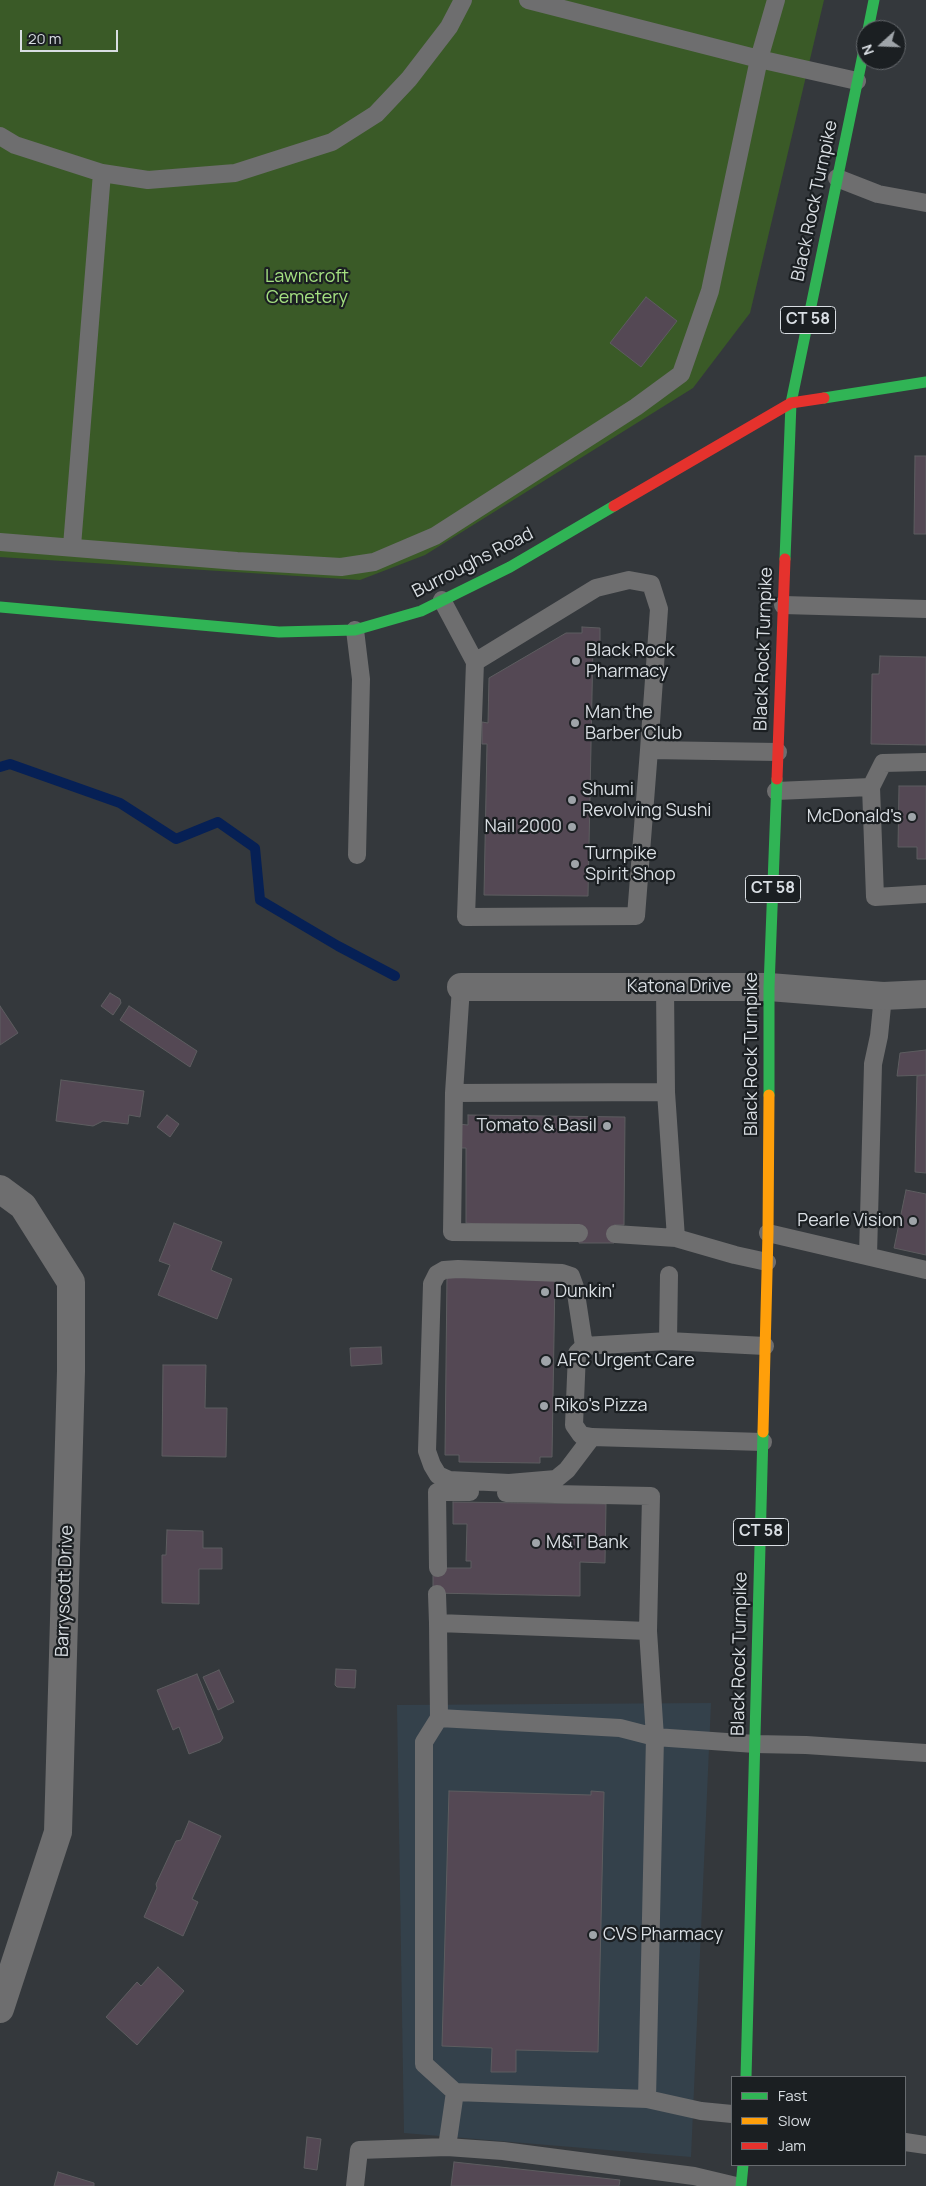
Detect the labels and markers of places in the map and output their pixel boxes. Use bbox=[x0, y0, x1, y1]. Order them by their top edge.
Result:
place label: Black Rock Pharmacy bbox=[586, 640, 675, 682]
marker: Black Rock Pharmacy bbox=[570, 655, 582, 667]
place label: Man the Barber Club bbox=[585, 702, 682, 744]
marker: Man the Barber Club bbox=[569, 717, 581, 729]
place label: Shumi Revolving Sushi bbox=[582, 779, 712, 822]
marker: Shumi Revolving Sushi bbox=[566, 794, 578, 806]
place label: McDonald's bbox=[807, 806, 902, 828]
marker: McDonald's bbox=[906, 811, 918, 823]
place label: Nail 2000 bbox=[484, 816, 562, 838]
marker: Nail 2000 bbox=[566, 821, 578, 833]
place label: Turnpike Spirit Shop bbox=[585, 843, 676, 886]
marker: Turnpike Spirit Shop bbox=[569, 858, 581, 870]
place label: Tomato & Basil bbox=[476, 1115, 597, 1137]
marker: Tomato & Basil bbox=[601, 1120, 613, 1132]
place label: Pearle Vision bbox=[797, 1210, 903, 1232]
marker: Pearle Vision bbox=[907, 1215, 919, 1227]
place label: Dunkin' bbox=[555, 1281, 615, 1303]
marker: Dunkin' bbox=[539, 1286, 551, 1298]
place label: AFC Urgent Care bbox=[557, 1350, 695, 1372]
marker: AFC Urgent Care bbox=[539, 1354, 553, 1368]
place label: Riko's Pizza bbox=[554, 1395, 647, 1417]
marker: Riko's Pizza bbox=[538, 1400, 550, 1412]
place label: M&T Bank bbox=[546, 1532, 628, 1554]
marker: M&T Bank bbox=[530, 1537, 542, 1549]
place label: CVS Pharmacy bbox=[603, 1924, 723, 1946]
marker: CVS Pharmacy bbox=[587, 1929, 599, 1941]

